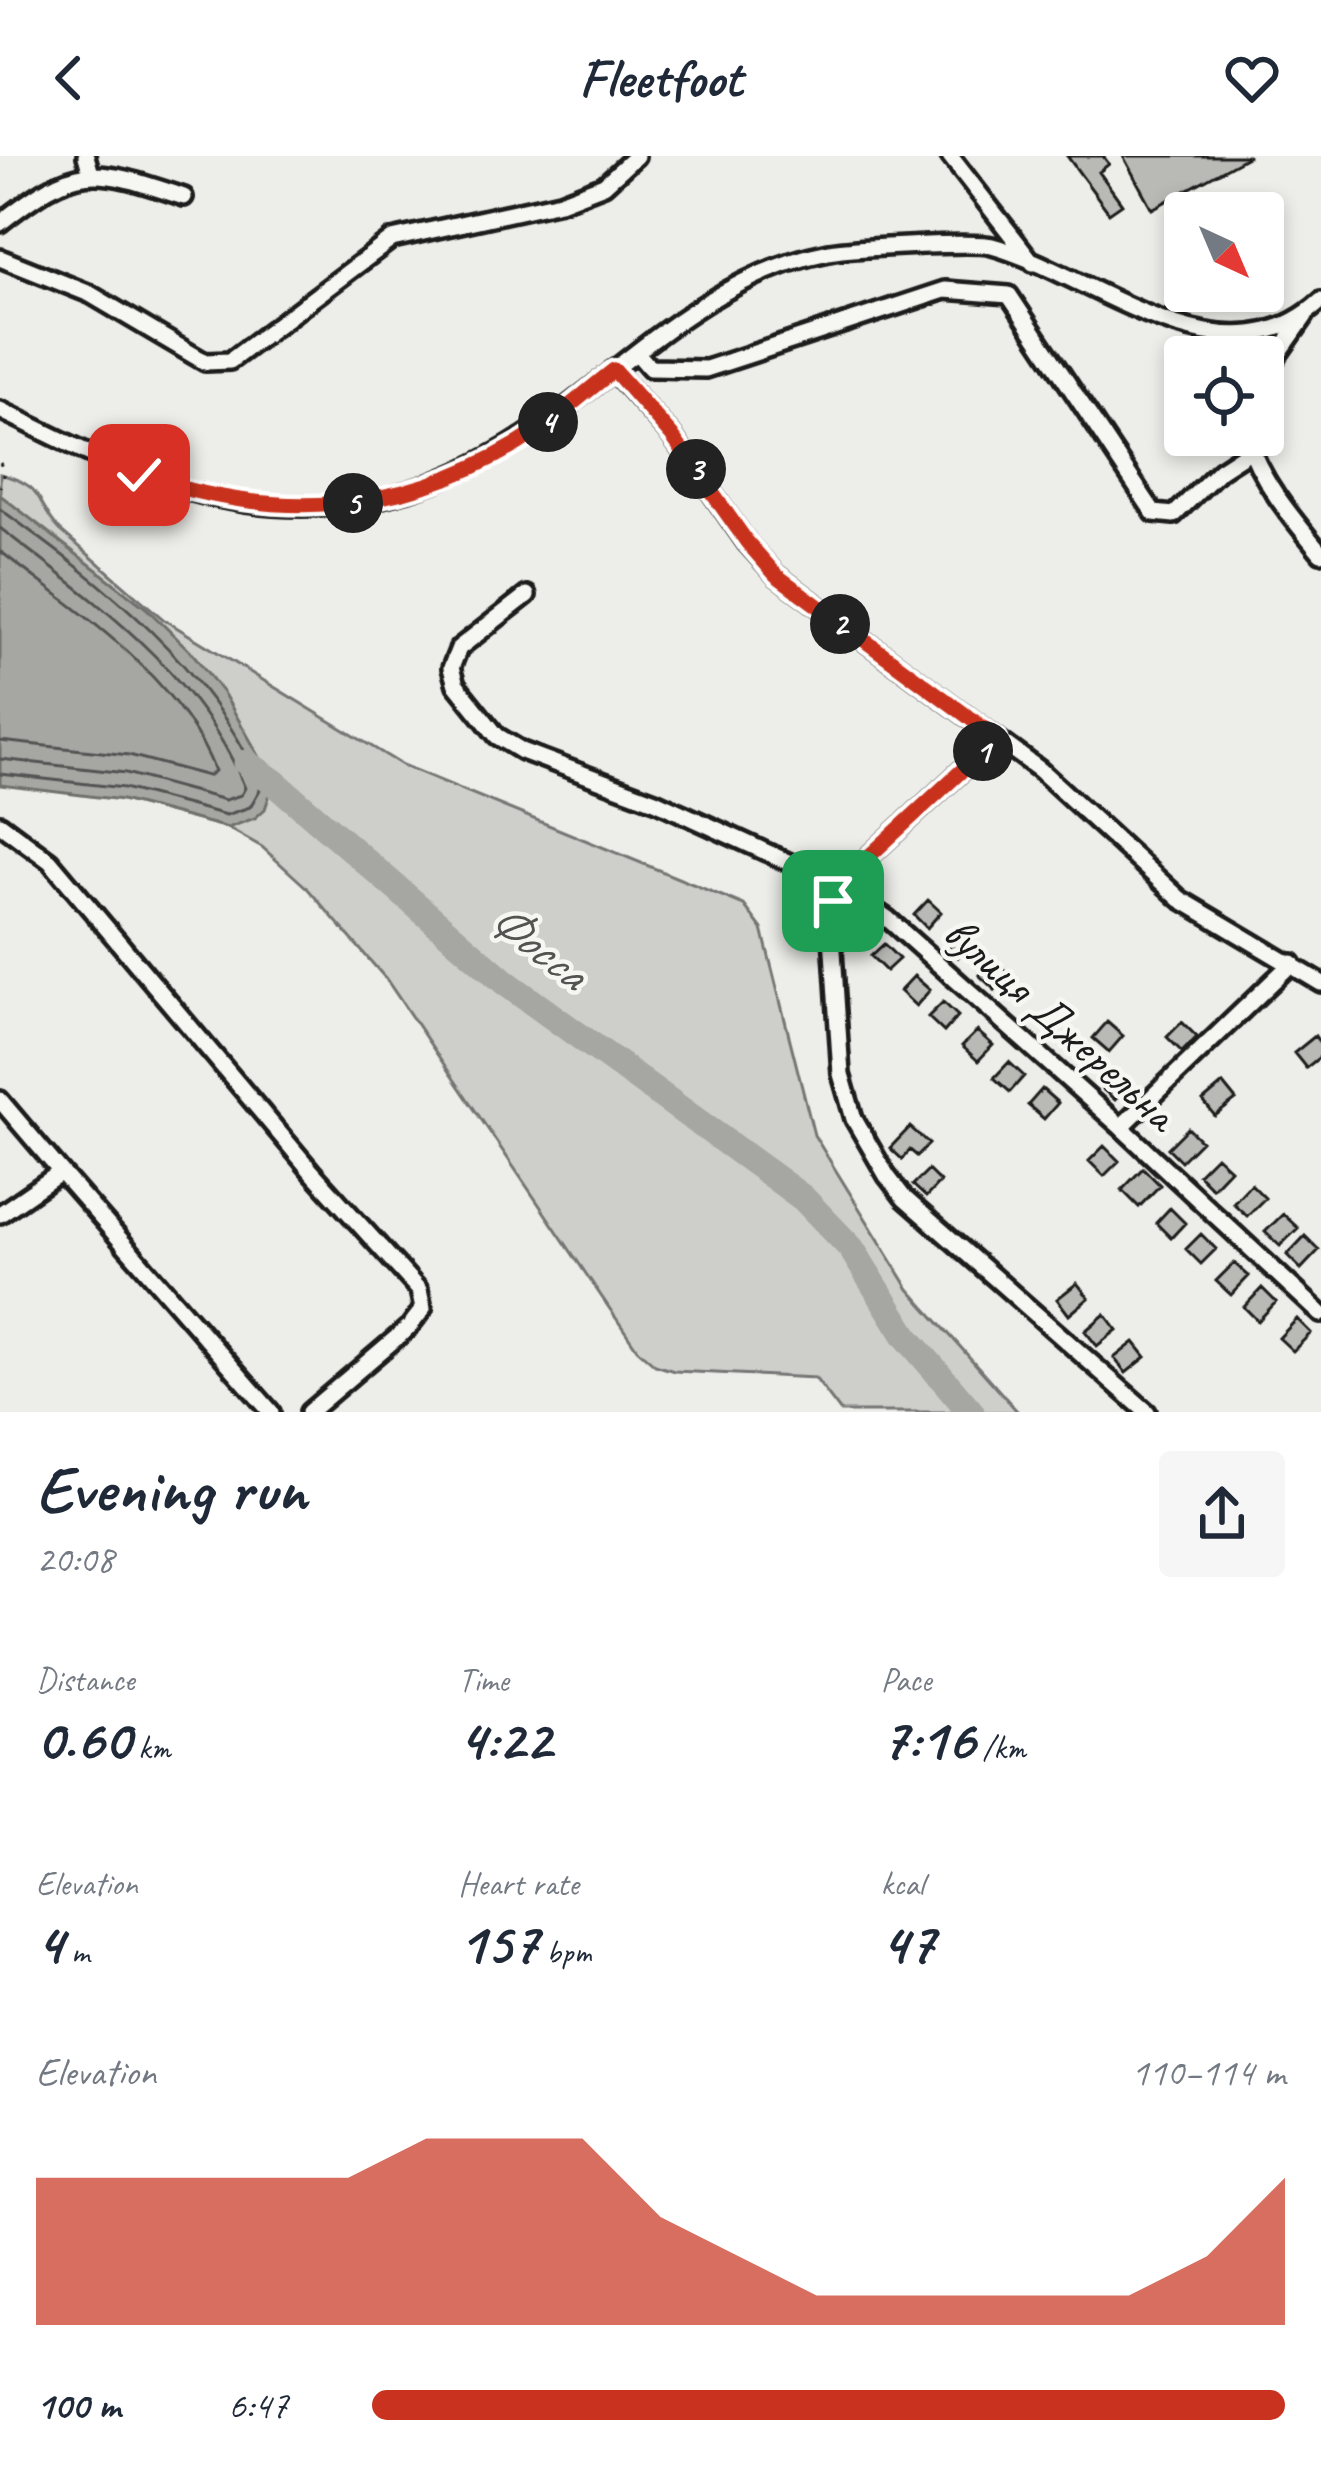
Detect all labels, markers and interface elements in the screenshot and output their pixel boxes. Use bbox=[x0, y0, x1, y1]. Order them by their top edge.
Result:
text: Fleetfoot bbox=[579, 44, 742, 112]
icon: back bbox=[36, 45, 102, 111]
icon: heart bbox=[1219, 45, 1285, 111]
north arrow bbox=[1164, 192, 1284, 312]
map controls bbox=[1164, 192, 1284, 456]
button: locate bbox=[1164, 336, 1284, 456]
pin: 4 bbox=[518, 392, 578, 452]
text: 4 bbox=[541, 401, 555, 443]
pin bbox=[88, 424, 190, 526]
pin: 3 bbox=[666, 439, 726, 499]
icon: check bbox=[106, 442, 172, 508]
text: 3 bbox=[689, 448, 703, 490]
pin: 5 bbox=[323, 473, 383, 533]
text: 5 bbox=[346, 482, 360, 524]
pin: 2 bbox=[810, 594, 870, 654]
text: 2 bbox=[833, 603, 847, 645]
pin: 1 bbox=[953, 721, 1013, 781]
text: 1 bbox=[976, 730, 990, 772]
pin bbox=[782, 850, 884, 952]
icon: arrive bbox=[800, 868, 866, 934]
water label: Фосса bbox=[476, 886, 604, 1006]
street label: вулиця Джерельна bbox=[931, 902, 1193, 1146]
text: Evening run bbox=[36, 1448, 306, 1531]
button: share bbox=[1159, 1451, 1285, 1577]
text: 20:08 bbox=[36, 1535, 114, 1584]
text: Distance bbox=[36, 1659, 134, 1701]
text: Time bbox=[458, 1659, 509, 1701]
text: Pace bbox=[881, 1659, 932, 1701]
text: 0.60 bbox=[36, 1701, 130, 1777]
text: 4:22 bbox=[458, 1701, 551, 1777]
text: 7:16 bbox=[881, 1701, 975, 1777]
text: km bbox=[130, 1727, 170, 1769]
text: /km bbox=[975, 1727, 1026, 1769]
text: Elevation bbox=[36, 1863, 138, 1905]
text: Heart rate bbox=[458, 1863, 579, 1905]
text: kcal bbox=[881, 1863, 924, 1905]
text: 4 bbox=[36, 1905, 63, 1981]
text: 157 bbox=[458, 1905, 538, 1981]
text: 47 bbox=[881, 1905, 934, 1981]
text: m bbox=[63, 1931, 89, 1973]
text: bpm bbox=[538, 1931, 591, 1973]
text: Elevation bbox=[36, 2048, 156, 2097]
text: 110–114 m bbox=[1131, 2048, 1285, 2097]
text: 100 m bbox=[36, 2381, 120, 2430]
text: 6:47 bbox=[228, 2381, 288, 2430]

